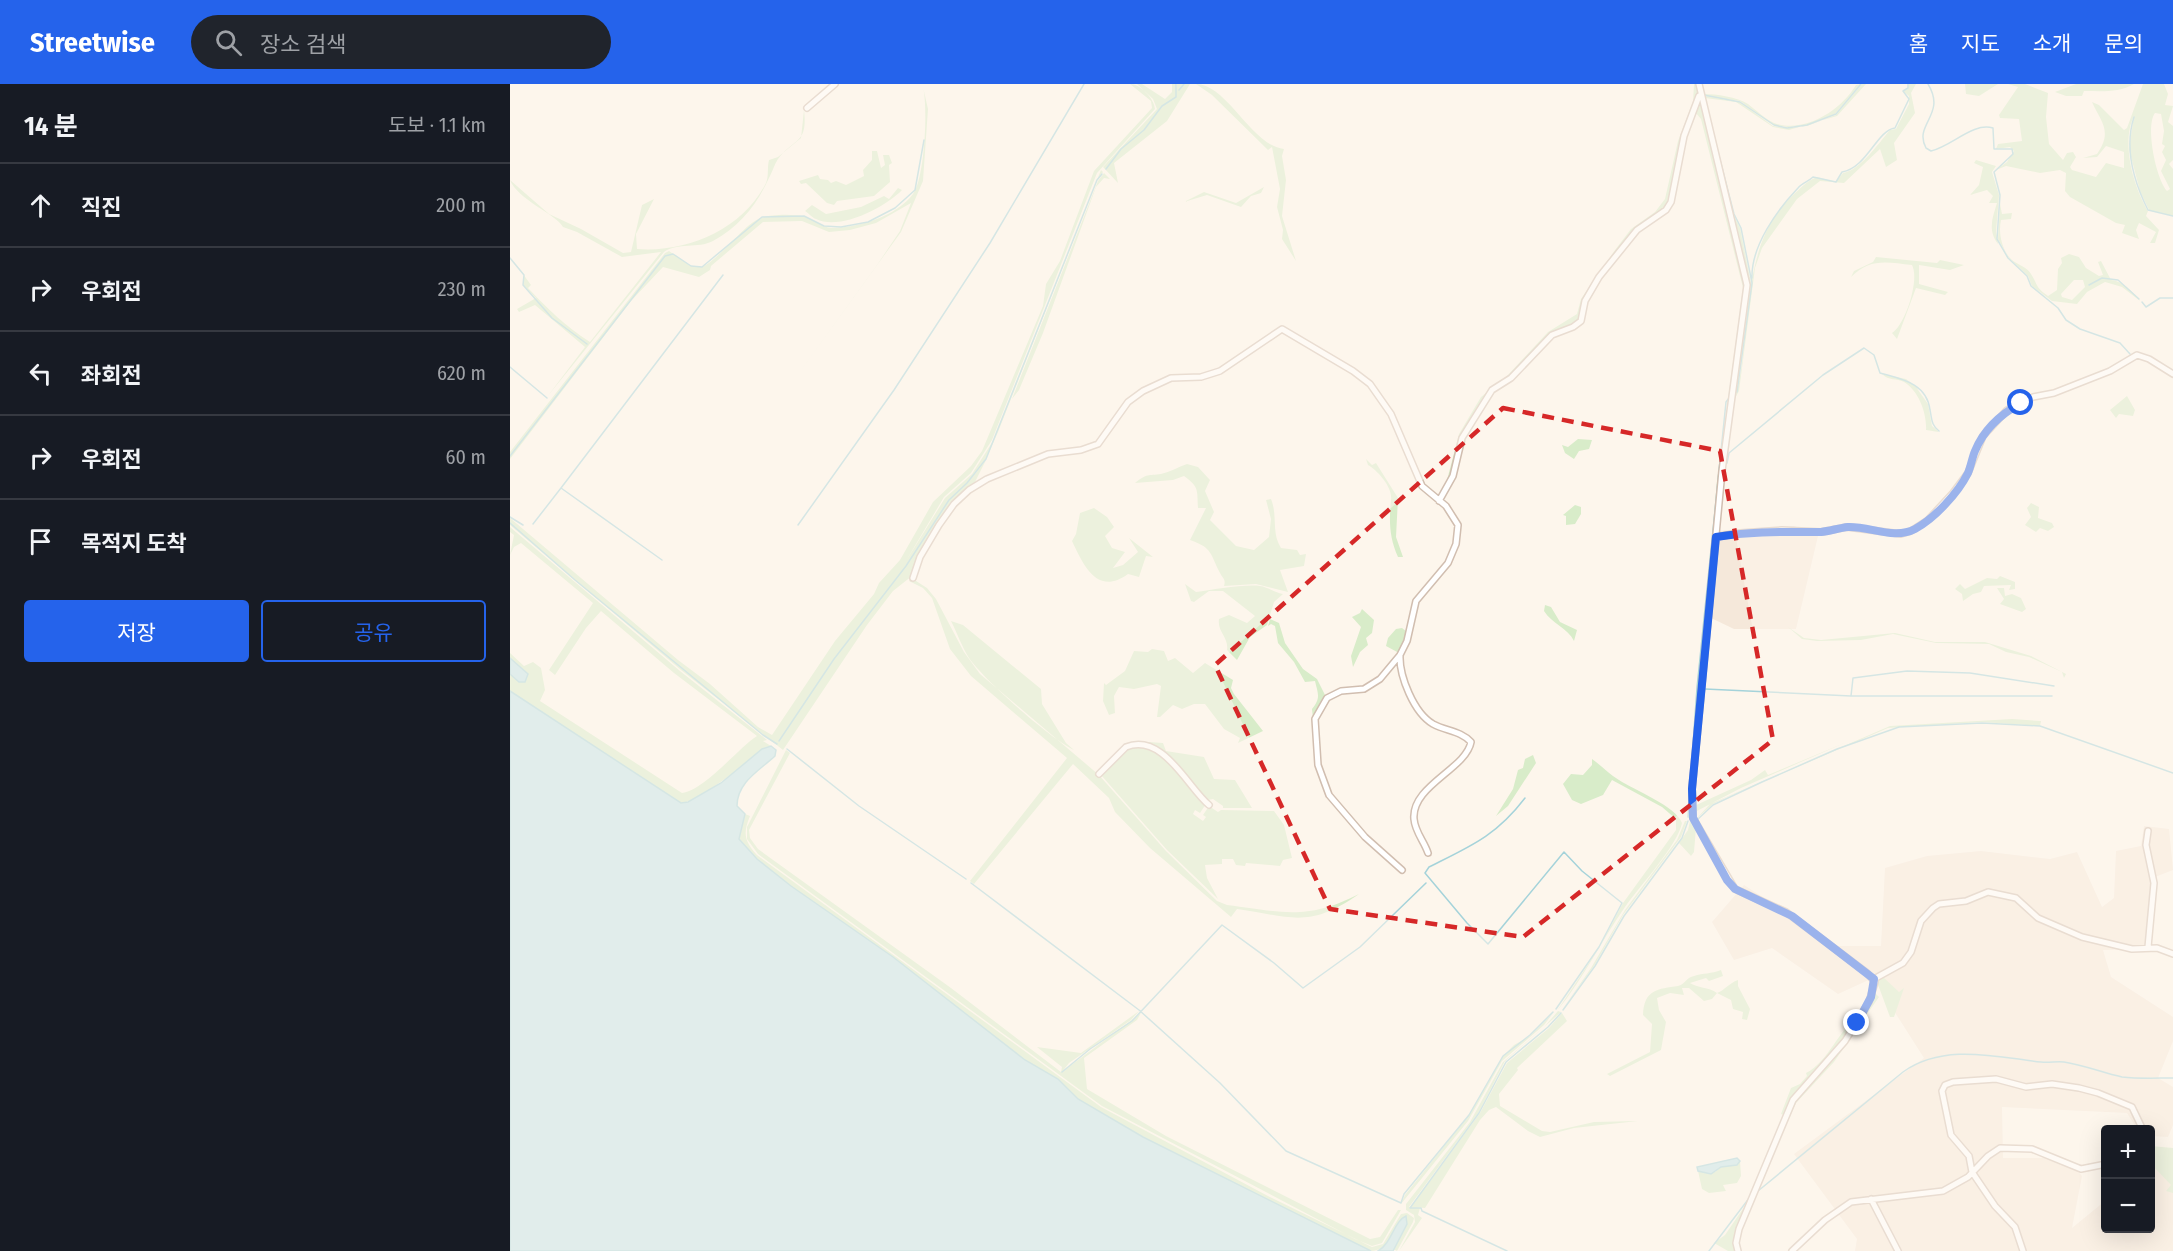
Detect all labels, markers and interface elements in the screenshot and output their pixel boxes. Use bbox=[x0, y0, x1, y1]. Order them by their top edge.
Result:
search box bbox=[191, 15, 611, 69]
text: Streetwise bbox=[30, 26, 155, 59]
icon: search bbox=[212, 26, 245, 59]
text: 장소 검색 bbox=[260, 31, 346, 58]
text: 홈 bbox=[1909, 31, 1928, 57]
text: 지도 bbox=[1961, 31, 2000, 57]
text: 소개 bbox=[2033, 31, 2071, 57]
text: 문의 bbox=[2104, 31, 2143, 57]
text: 14 분 bbox=[24, 111, 78, 142]
text: 도보 · 1.1 km bbox=[388, 113, 486, 137]
icon: ahead bbox=[24, 189, 57, 222]
text: 200 m bbox=[436, 193, 486, 217]
text: 직진 bbox=[81, 194, 121, 221]
icon: right bbox=[24, 273, 57, 306]
text: 230 m bbox=[438, 277, 486, 301]
text: 우회전 bbox=[81, 278, 142, 305]
icon: left bbox=[24, 357, 57, 390]
text: 620 m bbox=[437, 361, 486, 385]
text: 좌회전 bbox=[81, 362, 142, 389]
route start bbox=[2007, 389, 2033, 415]
icon: right bbox=[24, 441, 57, 474]
text: 60 m bbox=[446, 445, 486, 469]
text: 우회전 bbox=[81, 446, 142, 473]
icon: arrive bbox=[24, 525, 57, 558]
text: 목적지 도착 bbox=[81, 530, 187, 557]
button: 저장 bbox=[24, 600, 249, 662]
button: 공유 bbox=[261, 600, 486, 662]
route end bbox=[1843, 1009, 1869, 1035]
map controls bbox=[2101, 1125, 2155, 1233]
button: + bbox=[2101, 1125, 2155, 1179]
button: − bbox=[2101, 1179, 2155, 1233]

